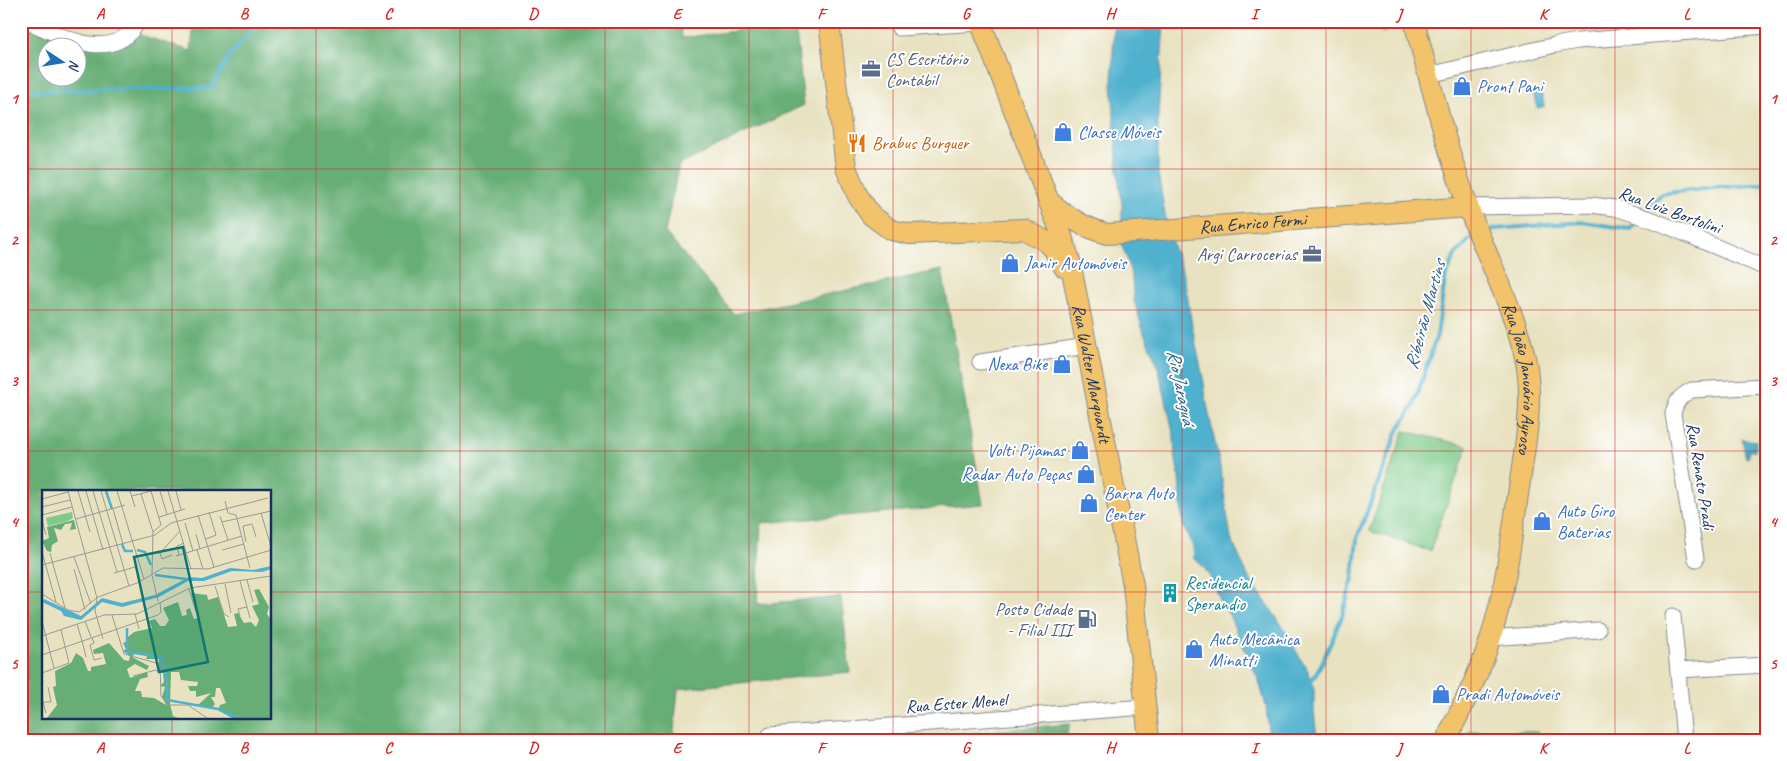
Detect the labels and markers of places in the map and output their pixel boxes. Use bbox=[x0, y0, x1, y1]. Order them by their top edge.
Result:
place label: CS Escritório Contábil bbox=[886, 48, 969, 91]
office icon: CS Escritório Contábil bbox=[860, 58, 882, 80]
shop icon: Pront Pani bbox=[1451, 75, 1473, 97]
place label: Pront Pani bbox=[1477, 75, 1545, 97]
shop icon: Classe Móveis bbox=[1052, 121, 1074, 143]
place label: Classe Móveis bbox=[1078, 121, 1162, 143]
restaurant icon: Brabus Burguer bbox=[846, 132, 868, 154]
place label: Brabus Burguer bbox=[872, 132, 970, 154]
place label: Argi Carrocerias bbox=[1197, 243, 1299, 265]
office icon: Argi Carrocerias bbox=[1301, 243, 1323, 265]
shop icon: Janir Automóveis bbox=[999, 252, 1021, 274]
place label: Janir Automóveis bbox=[1024, 252, 1128, 274]
place label: Nexa Bike bbox=[987, 353, 1048, 375]
shop icon: Nexa Bike bbox=[1051, 353, 1073, 375]
place label: Volti Pijamas bbox=[987, 439, 1067, 461]
shop icon: Volti Pijamas bbox=[1069, 439, 1091, 461]
place label: Radar Auto Peças bbox=[962, 463, 1073, 485]
shop icon: Radar Auto Peças bbox=[1075, 463, 1097, 485]
place label: Barra Auto Center bbox=[1104, 482, 1175, 525]
shop icon: Barra Auto Center bbox=[1078, 492, 1100, 514]
place label: Auto Giro Baterias bbox=[1557, 500, 1616, 543]
shop icon: Auto Giro Baterias bbox=[1531, 510, 1553, 532]
place label: Residencial Sperandio bbox=[1185, 572, 1254, 615]
building icon: Residencial Sperandio bbox=[1159, 582, 1181, 604]
place label: Posto Cidade - Filial III bbox=[995, 598, 1076, 641]
fuel station icon: Posto Cidade - Filial III bbox=[1076, 608, 1098, 630]
place label: Auto Mecânica Minatti bbox=[1209, 628, 1301, 671]
shop icon: Auto Mecânica Minatti bbox=[1183, 638, 1205, 660]
shop icon: Pradi Automóveis bbox=[1430, 683, 1452, 705]
place label: Pradi Automóveis bbox=[1456, 683, 1561, 705]

